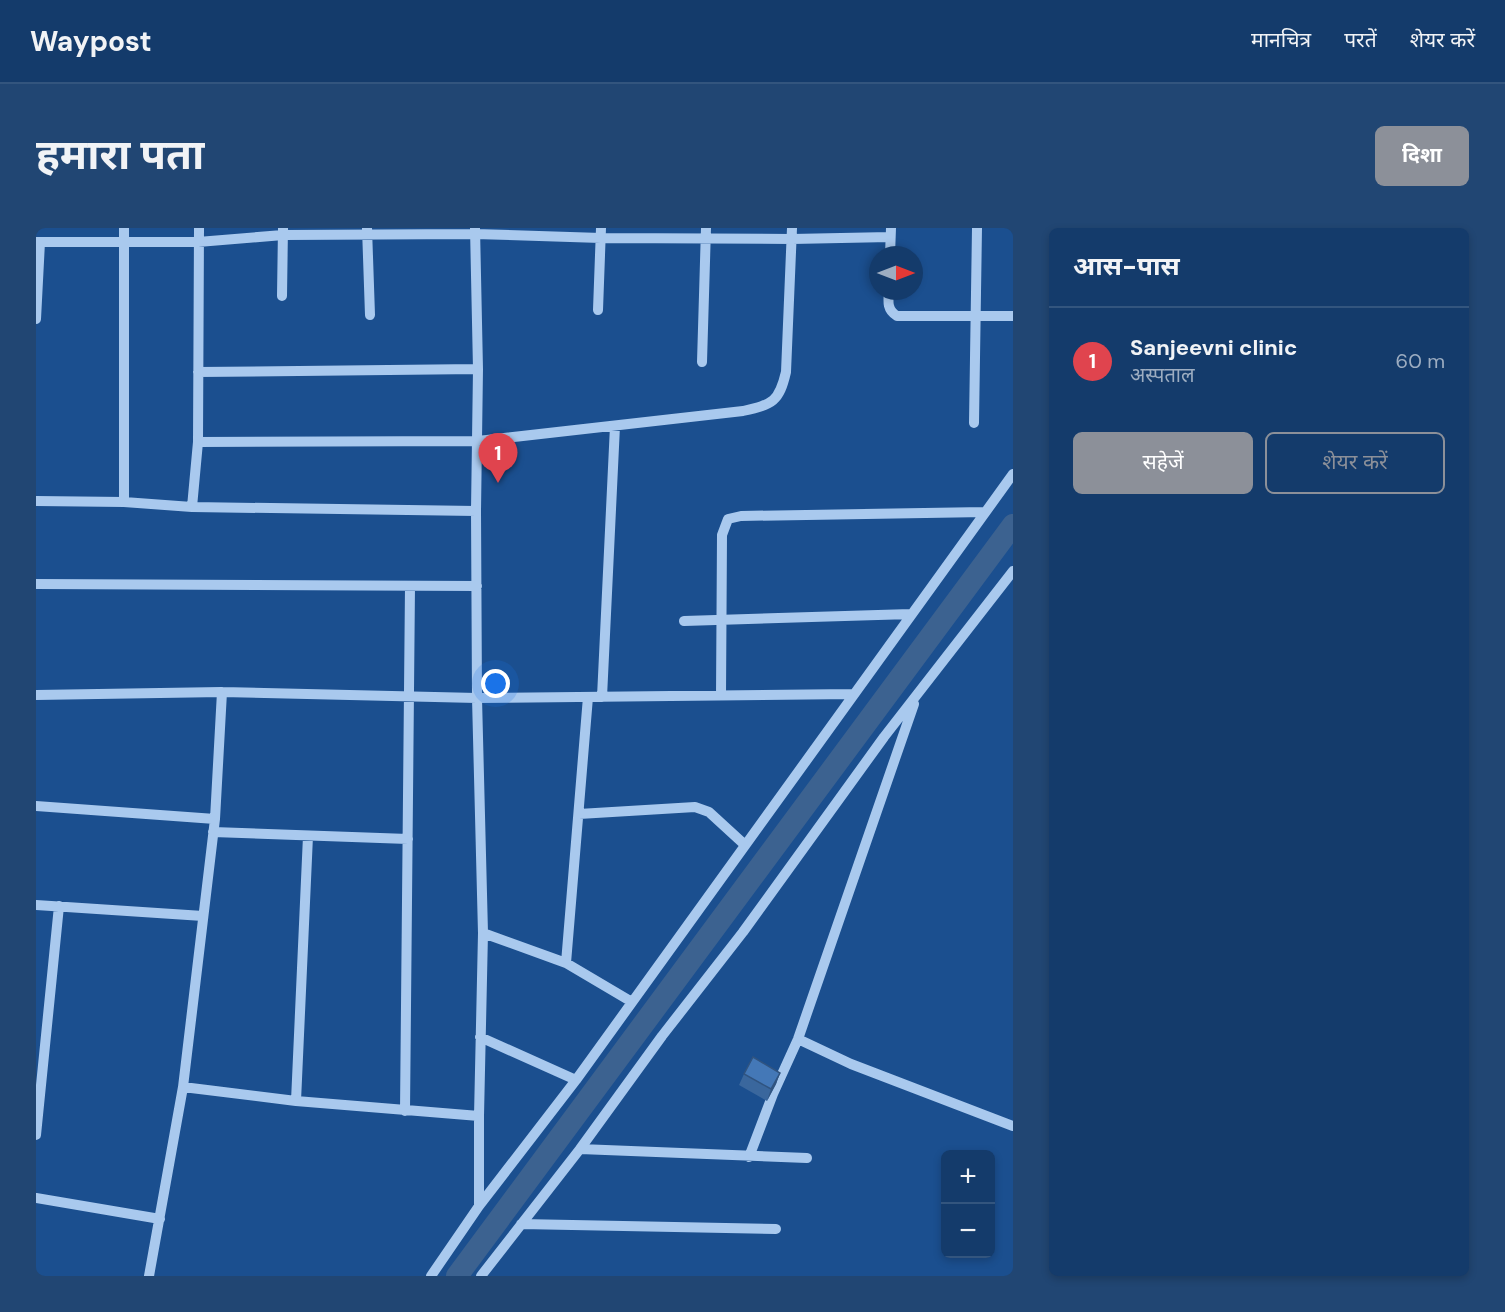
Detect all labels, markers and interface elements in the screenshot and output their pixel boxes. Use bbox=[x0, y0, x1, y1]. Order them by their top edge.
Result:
text: Waypost bbox=[30, 23, 152, 60]
text: मानचित्र bbox=[1251, 26, 1311, 54]
text: परतें bbox=[1344, 26, 1377, 54]
text: शेयर करें bbox=[1410, 26, 1475, 54]
button: दिशा bbox=[1375, 126, 1469, 186]
text: हमारा पता bbox=[36, 127, 204, 182]
north arrow bbox=[869, 246, 923, 300]
text: आस-पास bbox=[1073, 249, 1180, 283]
text: Sanjeevni clinic bbox=[1130, 333, 1297, 362]
text: 1 bbox=[1089, 348, 1096, 374]
text: 60 m bbox=[1396, 348, 1445, 374]
text: अस्पताल bbox=[1130, 362, 1195, 388]
button: सहेजें bbox=[1073, 432, 1253, 494]
button: शेयर करें bbox=[1265, 432, 1445, 494]
pin: 1 bbox=[478, 434, 518, 483]
your location bbox=[481, 669, 510, 698]
map controls bbox=[941, 1150, 995, 1258]
button: + bbox=[941, 1150, 995, 1204]
button: − bbox=[941, 1204, 995, 1258]

